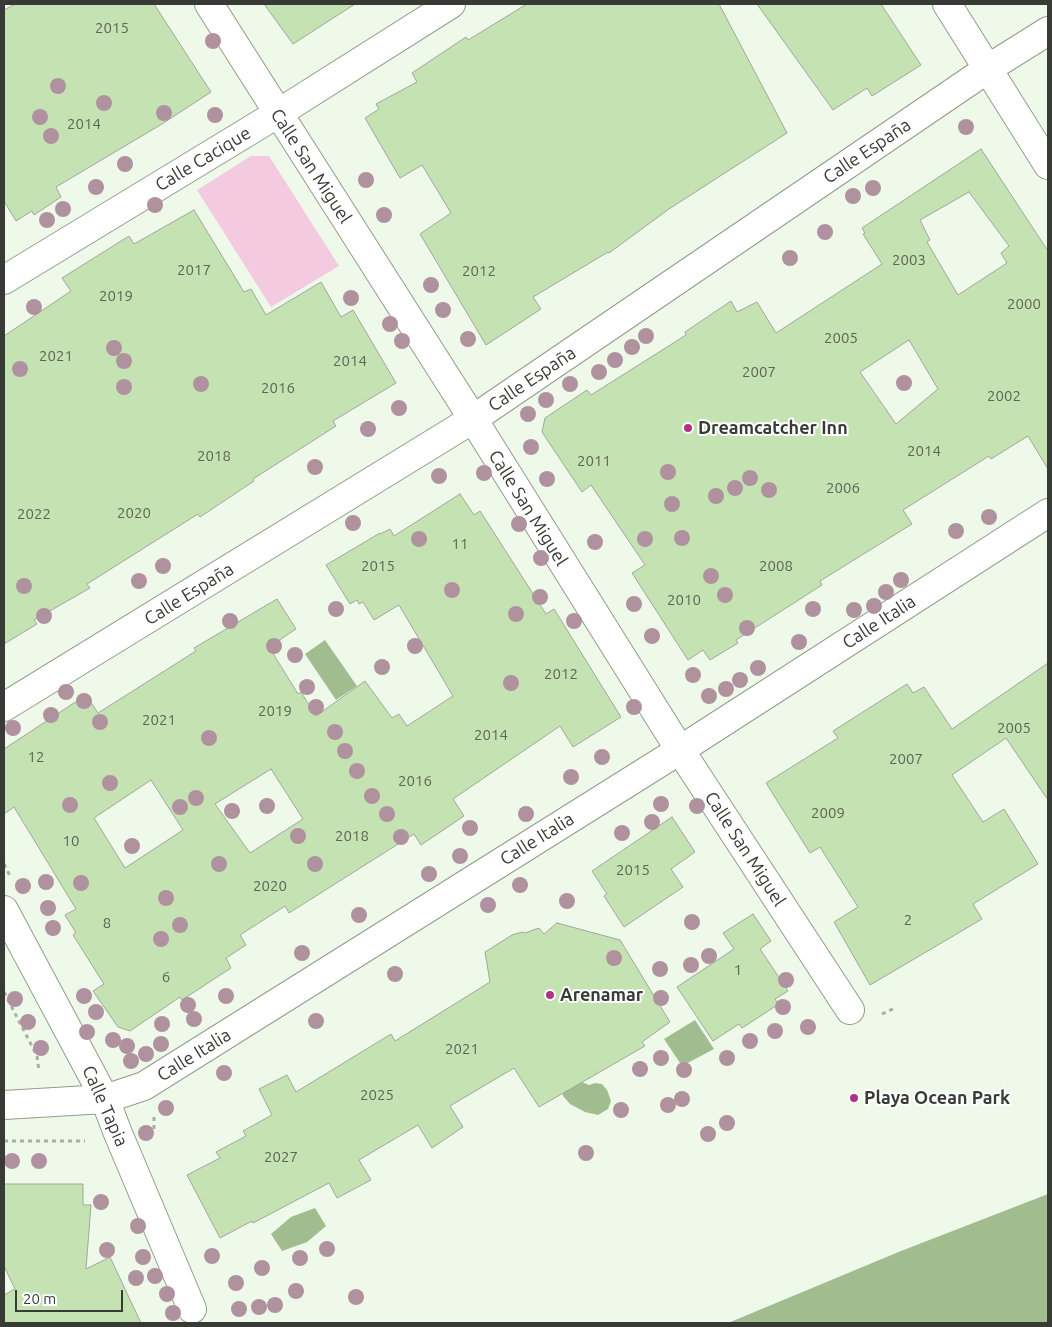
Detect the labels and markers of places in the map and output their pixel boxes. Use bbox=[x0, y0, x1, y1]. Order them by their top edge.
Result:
place label: Dreamcatcher Inn bbox=[698, 417, 848, 439]
marker: Dreamcatcher Inn bbox=[682, 422, 694, 434]
place label: Arenamar bbox=[560, 984, 643, 1006]
marker: Arenamar bbox=[544, 989, 556, 1001]
place label: Playa Ocean Park bbox=[864, 1087, 1010, 1109]
marker: Playa Ocean Park bbox=[848, 1092, 860, 1104]

